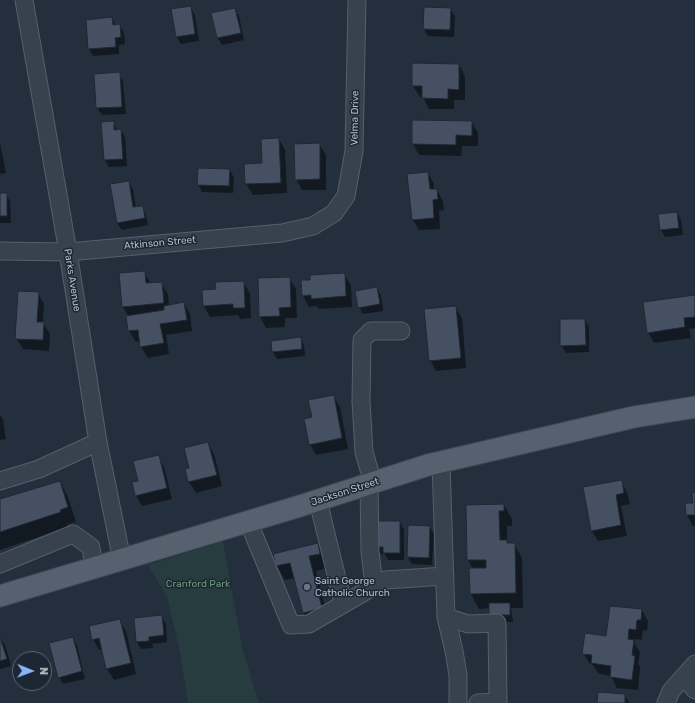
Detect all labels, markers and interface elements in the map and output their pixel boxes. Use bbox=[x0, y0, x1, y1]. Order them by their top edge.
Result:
street label: Velma Drive bbox=[349, 90, 361, 146]
street label: Atkinson Street bbox=[123, 234, 197, 252]
street label: Parks Avenue bbox=[61, 248, 83, 312]
street label: Jackson Street bbox=[310, 475, 380, 509]
place label: Saint George Catholic Church bbox=[315, 575, 390, 598]
park label: Cranford Park bbox=[166, 578, 230, 590]
marker: Saint George Catholic Church bbox=[302, 582, 312, 592]
north arrow bbox=[12, 651, 52, 691]
text: N bbox=[37, 667, 50, 675]

